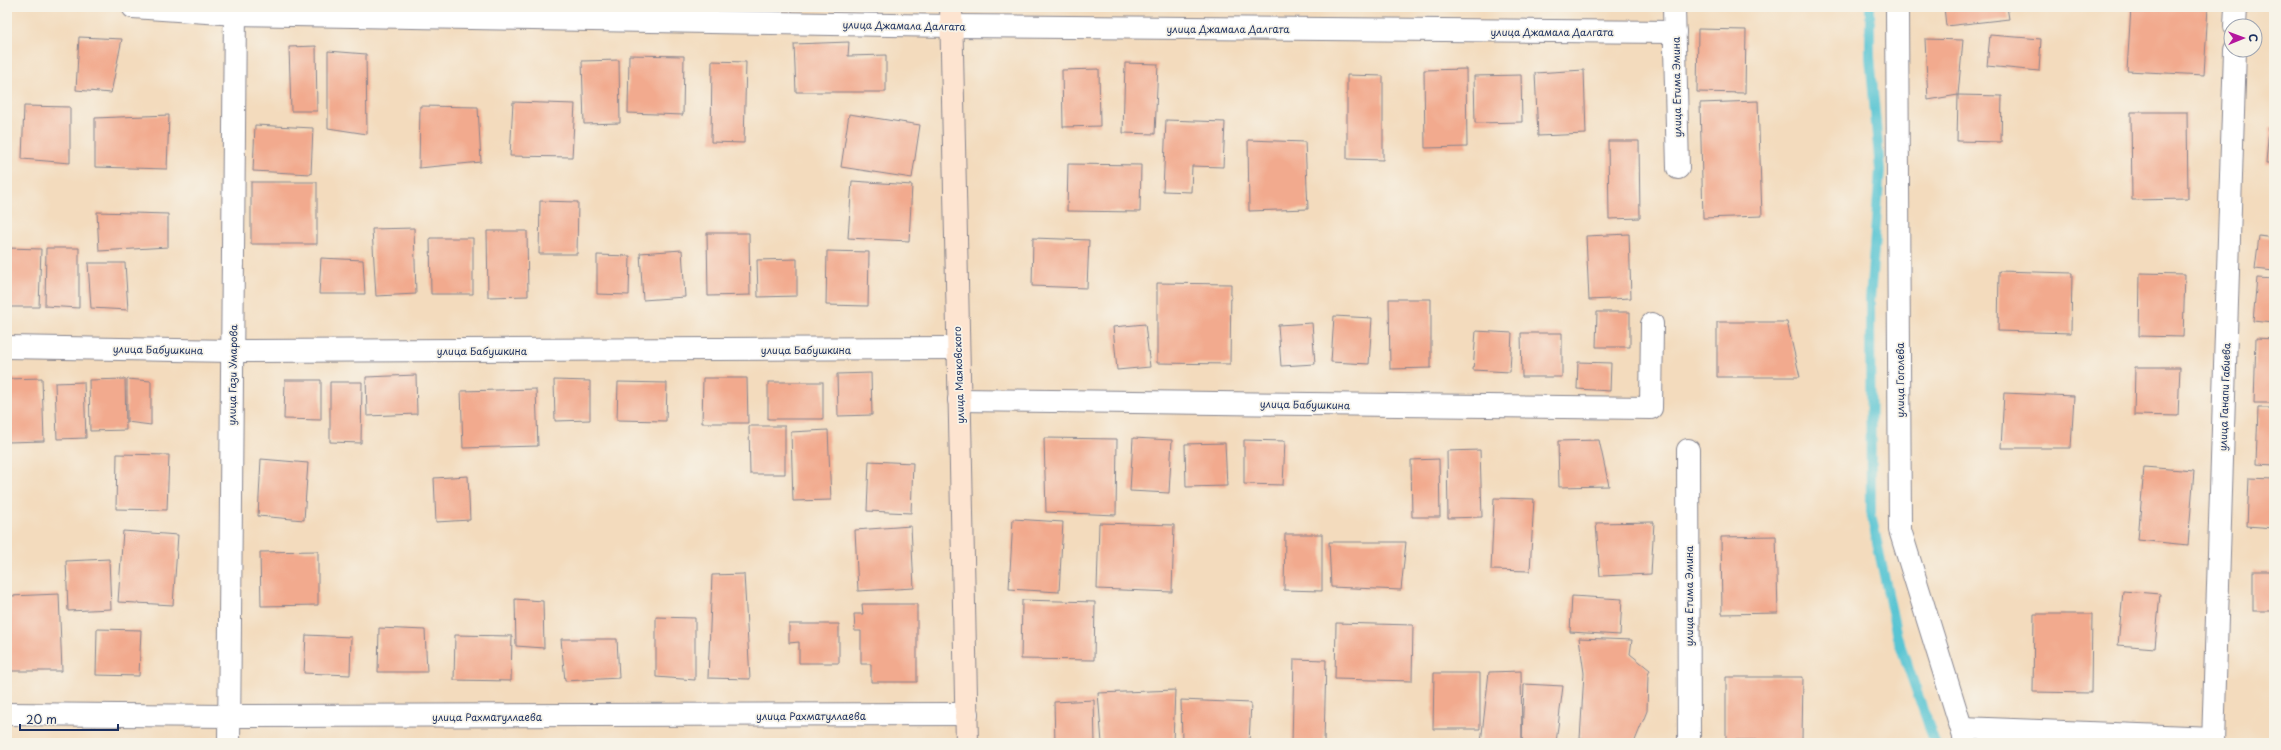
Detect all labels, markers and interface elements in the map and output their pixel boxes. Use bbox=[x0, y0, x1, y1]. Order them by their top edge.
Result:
street label: улица Джамала Далгата bbox=[842, 16, 966, 34]
north arrow bbox=[2223, 18, 2263, 58]
street label: улица Джамала Далгата bbox=[1166, 21, 1290, 36]
street label: улица Джамала Далгата bbox=[1490, 24, 1614, 39]
text: С bbox=[2245, 34, 2262, 42]
street label: улица Етима Эмина bbox=[1668, 36, 1684, 137]
street label: улица Гази Умарова bbox=[224, 324, 240, 426]
street label: улица Маяковского bbox=[949, 326, 967, 424]
street label: улица Бабушкина bbox=[113, 341, 204, 358]
street label: улица Бабушкина bbox=[761, 342, 852, 358]
street label: улица Гоголева bbox=[1892, 342, 1907, 417]
street label: улица Ганапи Габиева bbox=[2215, 342, 2233, 451]
street label: улица Бабушкина bbox=[437, 343, 528, 359]
street label: улица Бабушкина bbox=[1260, 396, 1351, 413]
street label: улица Етима Эмина bbox=[1681, 545, 1696, 646]
scale bar bbox=[20, 706, 118, 732]
street label: улица Рахматуллаева bbox=[756, 708, 867, 723]
street label: улица Рахматуллаева bbox=[432, 709, 543, 724]
text: 20 m bbox=[26, 710, 57, 728]

